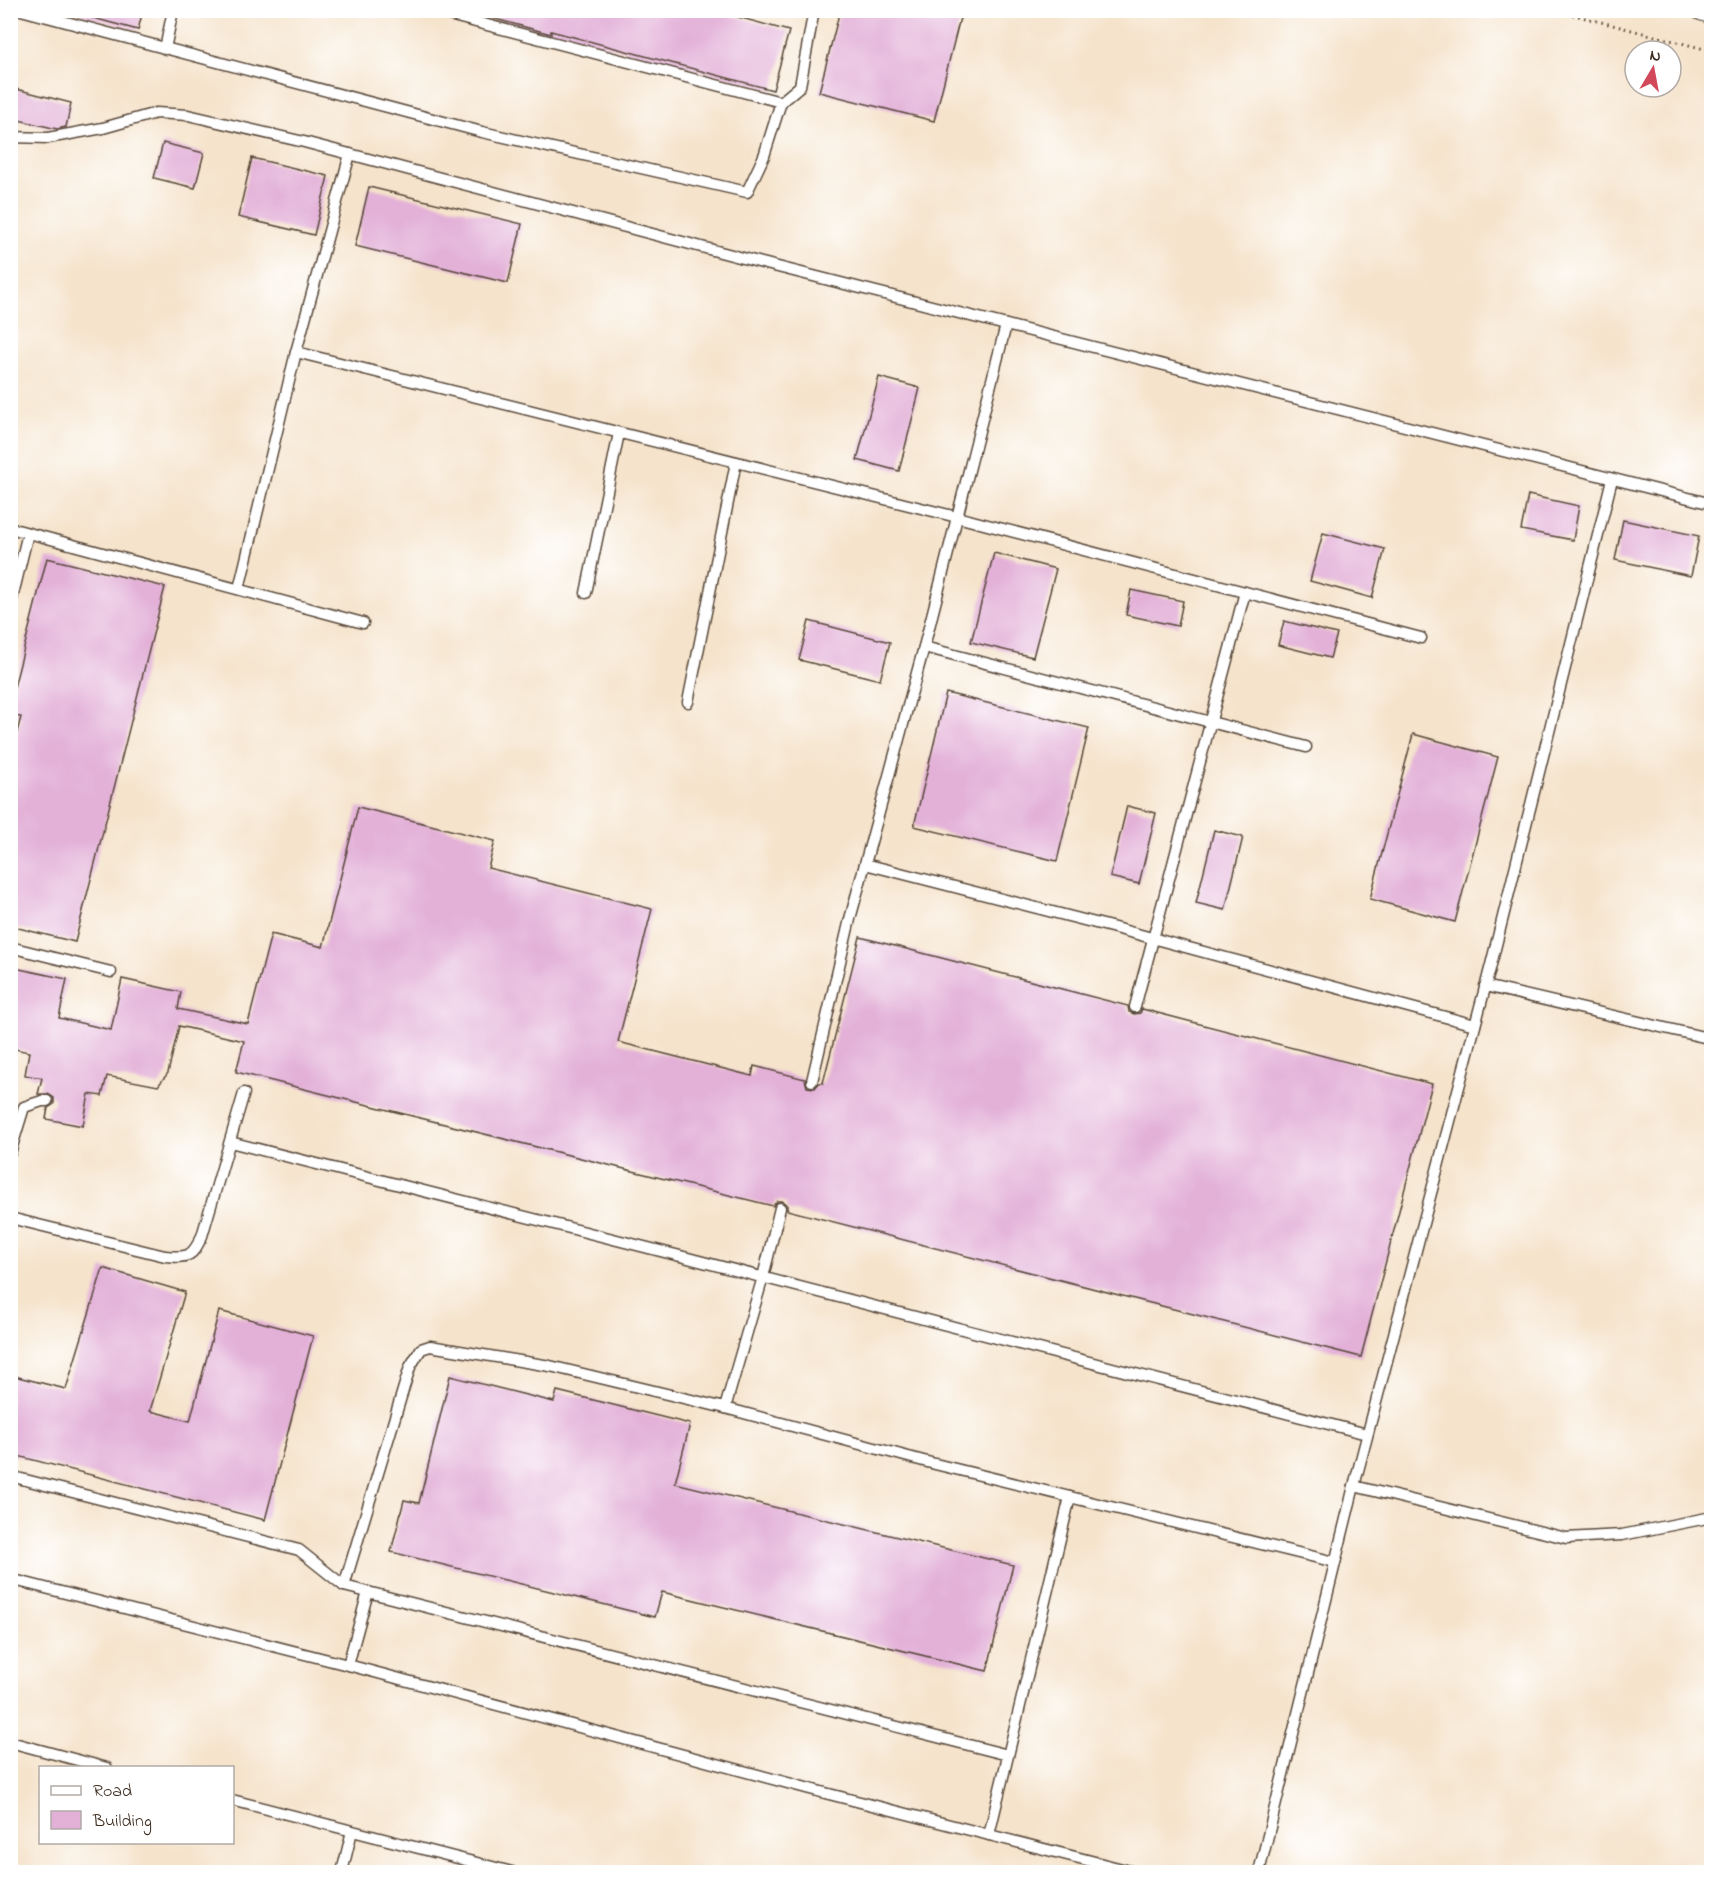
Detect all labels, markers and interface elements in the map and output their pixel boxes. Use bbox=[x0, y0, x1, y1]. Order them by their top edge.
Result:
north arrow bbox=[1623, 39, 1683, 99]
text: N bbox=[1648, 43, 1663, 69]
legend bbox=[39, 1766, 234, 1844]
text: Road bbox=[93, 1779, 132, 1805]
text: Building bbox=[92, 1809, 152, 1836]

